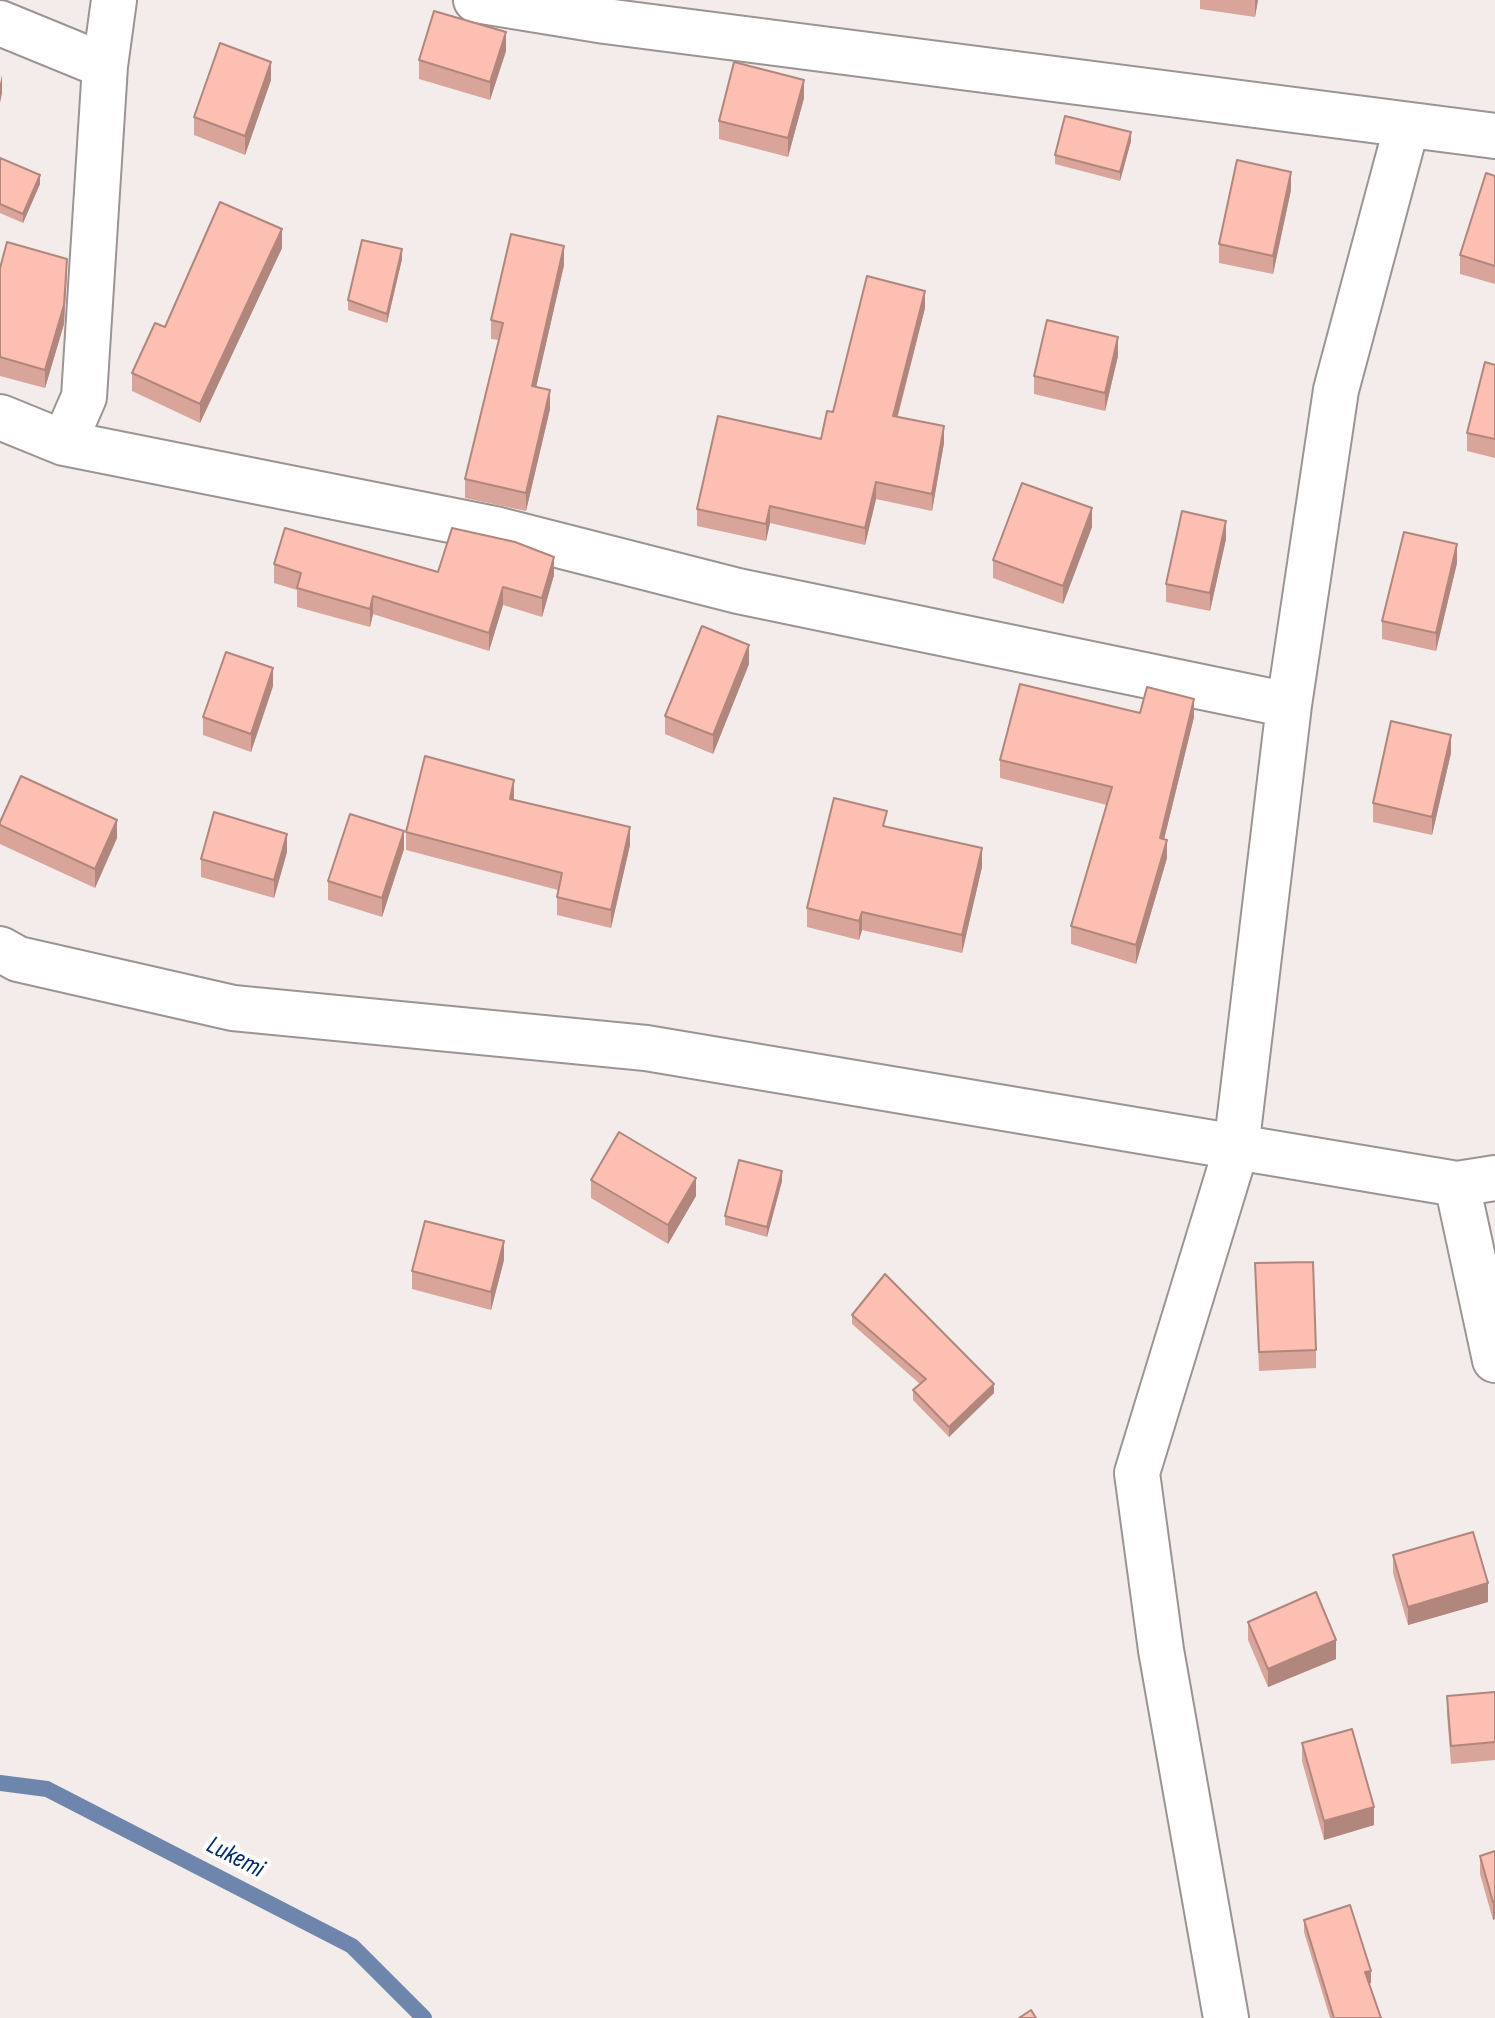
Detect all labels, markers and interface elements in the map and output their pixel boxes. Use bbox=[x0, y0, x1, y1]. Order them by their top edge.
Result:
water label: Lukemi bbox=[201, 1830, 269, 1886]

